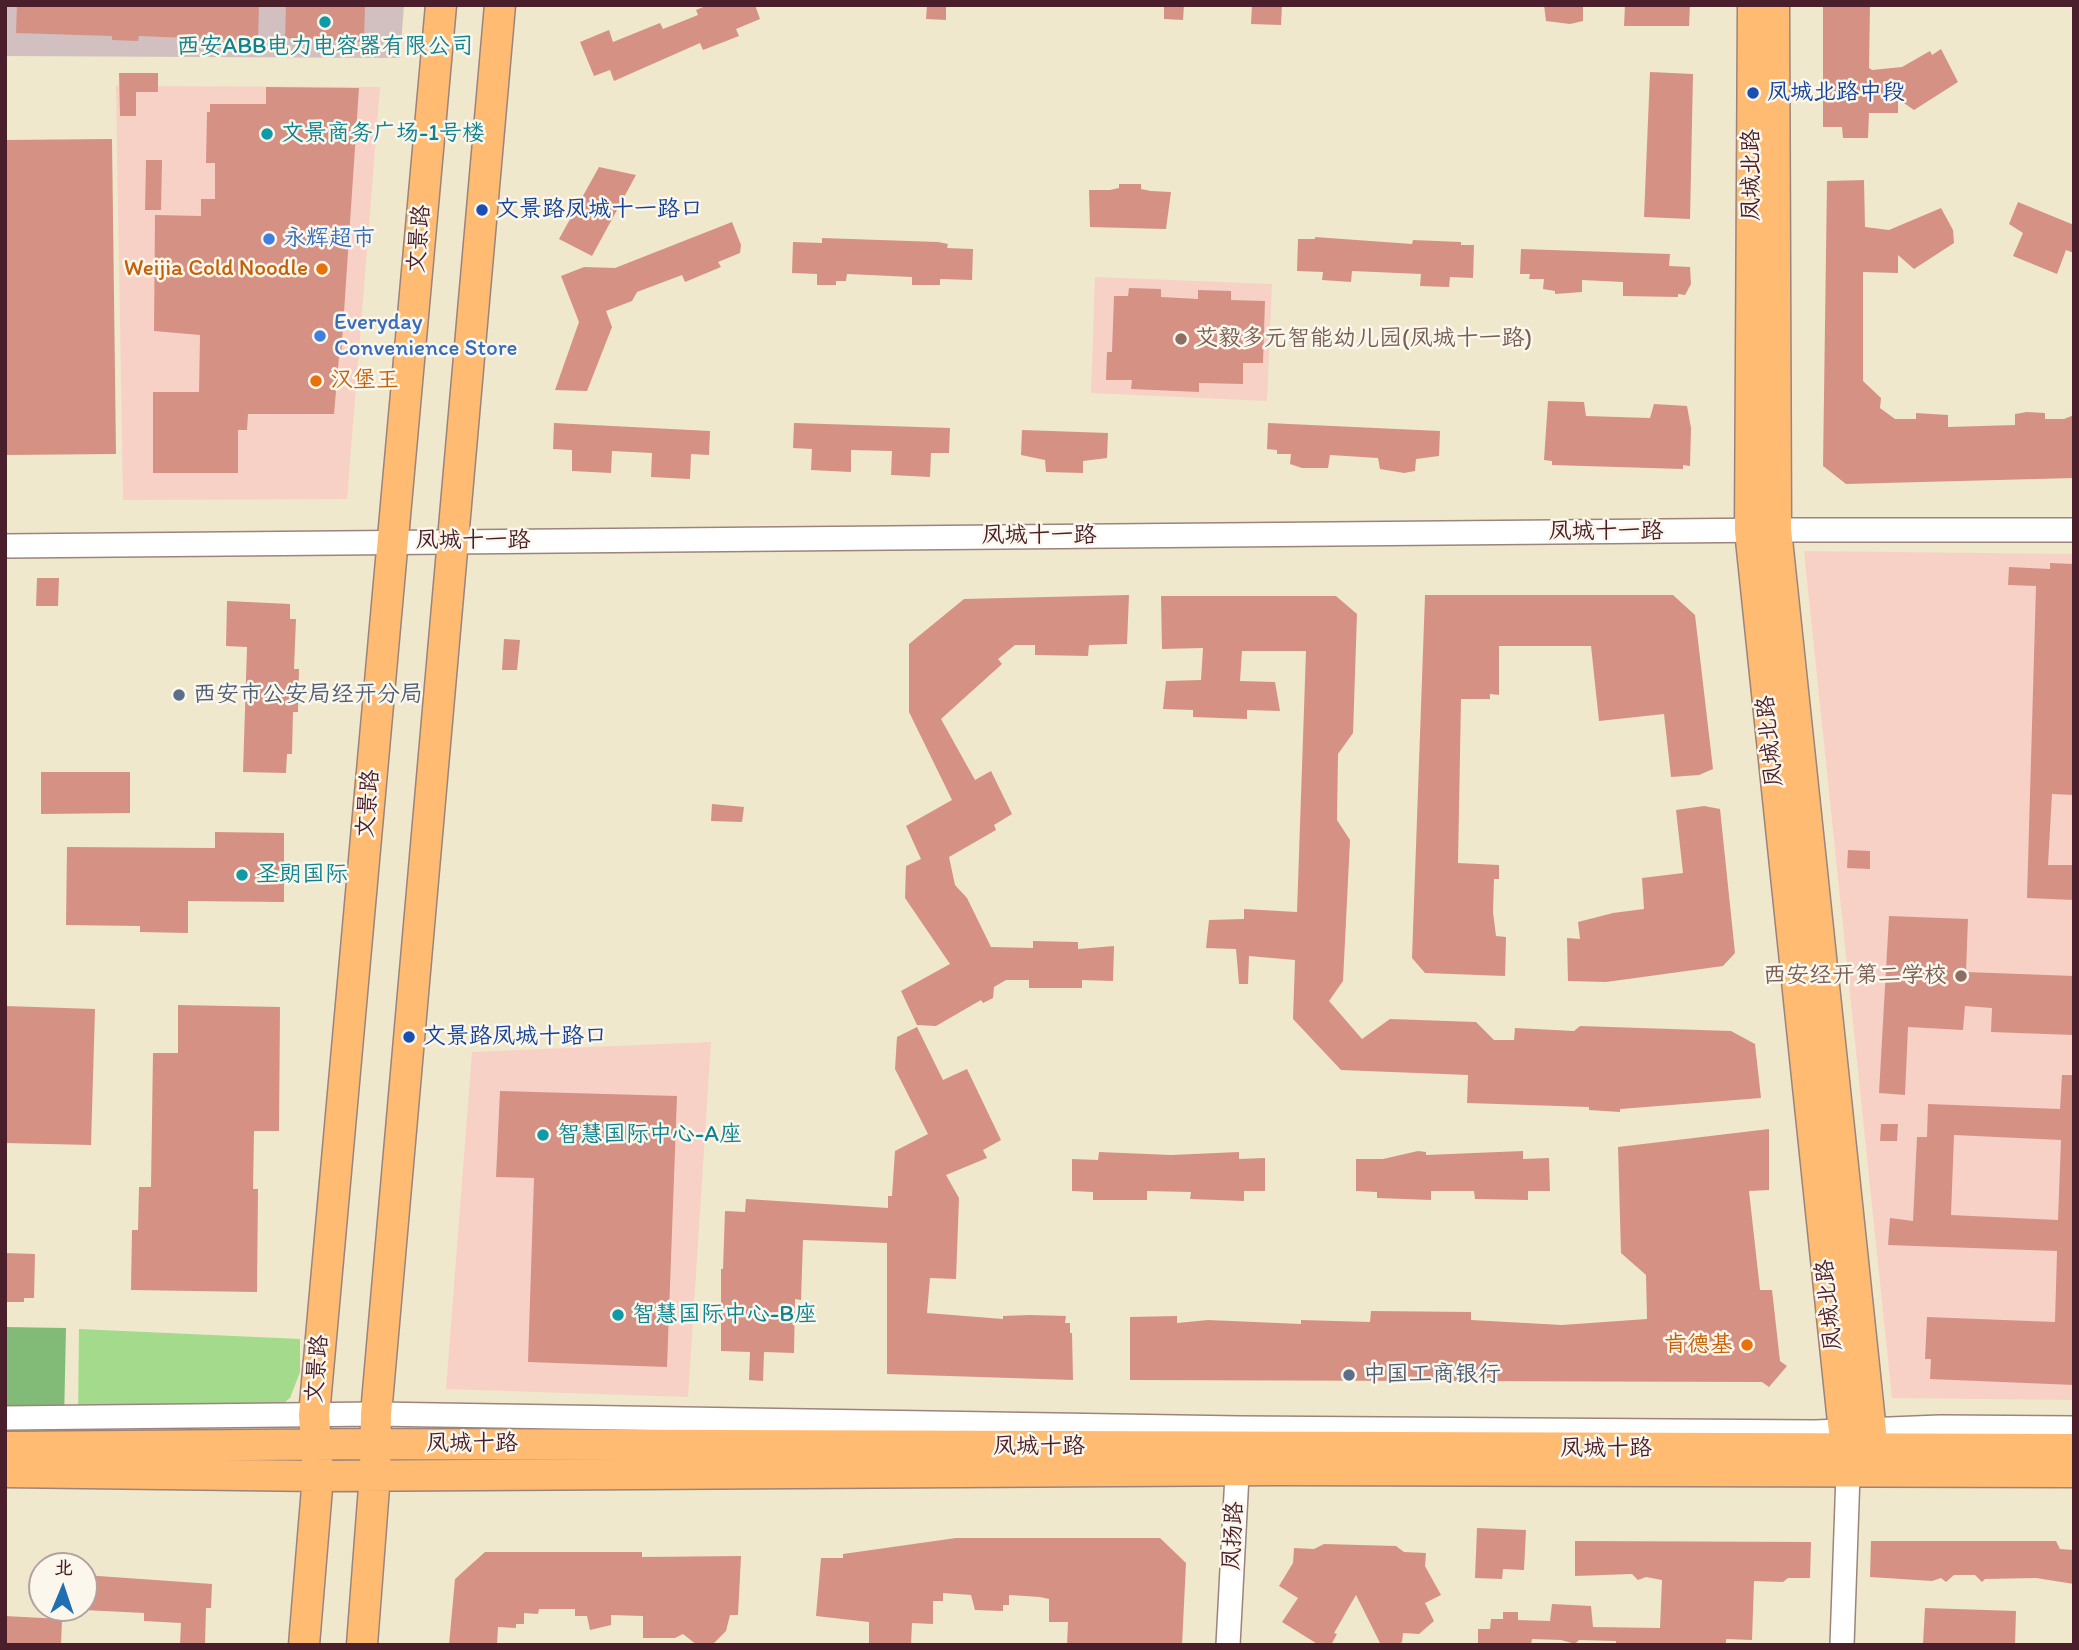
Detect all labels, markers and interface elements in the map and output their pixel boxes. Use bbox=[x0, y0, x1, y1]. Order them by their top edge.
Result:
marker: 西安ABB电力电容器有限公司 bbox=[317, 14, 333, 30]
place label: 西安ABB电力电容器有限公司 bbox=[176, 33, 474, 61]
place label: 凤城北路中段 bbox=[1767, 79, 1905, 107]
marker: 凤城北路中段 bbox=[1745, 85, 1761, 101]
place label: 文景商务广场-1号楼 bbox=[281, 120, 485, 148]
marker: 文景商务广场-1号楼 bbox=[259, 126, 275, 142]
street label: 凤城北路 bbox=[1738, 129, 1766, 221]
place label: 文景路凤城十一路口 bbox=[496, 196, 703, 224]
marker: 文景路凤城十一路口 bbox=[474, 202, 490, 218]
street label: 文景路 bbox=[403, 203, 437, 275]
place label: 永辉超市 bbox=[283, 225, 375, 253]
marker: 永辉超市 bbox=[261, 231, 277, 247]
place label: Weijia Cold Noodle bbox=[124, 255, 308, 283]
marker: Weijia Cold Noodle bbox=[314, 261, 330, 277]
place label: Everyday Convenience Store bbox=[334, 309, 517, 363]
place label: 艾毅多元智能幼儿园(凤城十一路) bbox=[1195, 325, 1532, 353]
marker: Everyday Convenience Store bbox=[312, 328, 328, 344]
marker: 艾毅多元智能幼儿园(凤城十一路) bbox=[1173, 331, 1189, 347]
place label: 汉堡王 bbox=[330, 367, 399, 395]
marker: 汉堡王 bbox=[308, 373, 324, 389]
street label: 凤城十一路 bbox=[1549, 518, 1663, 546]
street label: 凤城十一路 bbox=[982, 522, 1096, 550]
street label: 凤城十一路 bbox=[416, 527, 530, 555]
place label: 西安市公安局经开分局 bbox=[193, 681, 423, 709]
marker: 西安市公安局经开分局 bbox=[171, 687, 187, 703]
street label: 凤城北路 bbox=[1752, 694, 1790, 788]
street label: 文景路 bbox=[352, 768, 386, 840]
place label: 圣朗国际 bbox=[256, 861, 348, 889]
marker: 圣朗国际 bbox=[234, 867, 250, 883]
place label: 西安经开第二学校 bbox=[1763, 962, 1947, 990]
marker: 西安经开第二学校 bbox=[1953, 968, 1969, 984]
place label: 文景路凤城十路口 bbox=[423, 1023, 607, 1051]
marker: 文景路凤城十路口 bbox=[401, 1029, 417, 1045]
place label: 智慧国际中心-A座 bbox=[557, 1121, 742, 1149]
marker: 智慧国际中心-A座 bbox=[535, 1127, 551, 1143]
street label: 凤城北路 bbox=[1811, 1258, 1849, 1352]
place label: 智慧国际中心-B座 bbox=[632, 1301, 817, 1329]
marker: 智慧国际中心-B座 bbox=[610, 1307, 626, 1323]
place label: 肯德基 bbox=[1664, 1331, 1733, 1359]
street label: 文景路 bbox=[301, 1333, 335, 1405]
marker: 肯德基 bbox=[1739, 1337, 1755, 1353]
place label: 中国工商银行 bbox=[1363, 1361, 1501, 1389]
marker: 中国工商银行 bbox=[1341, 1367, 1357, 1383]
street label: 凤城十路 bbox=[426, 1430, 518, 1458]
street label: 凤城十路 bbox=[993, 1433, 1085, 1461]
street label: 凤城十路 bbox=[1560, 1435, 1652, 1463]
street label: 凤扬路 bbox=[1218, 1501, 1250, 1571]
north arrow bbox=[28, 1552, 98, 1622]
text: 北 bbox=[54, 1556, 74, 1579]

